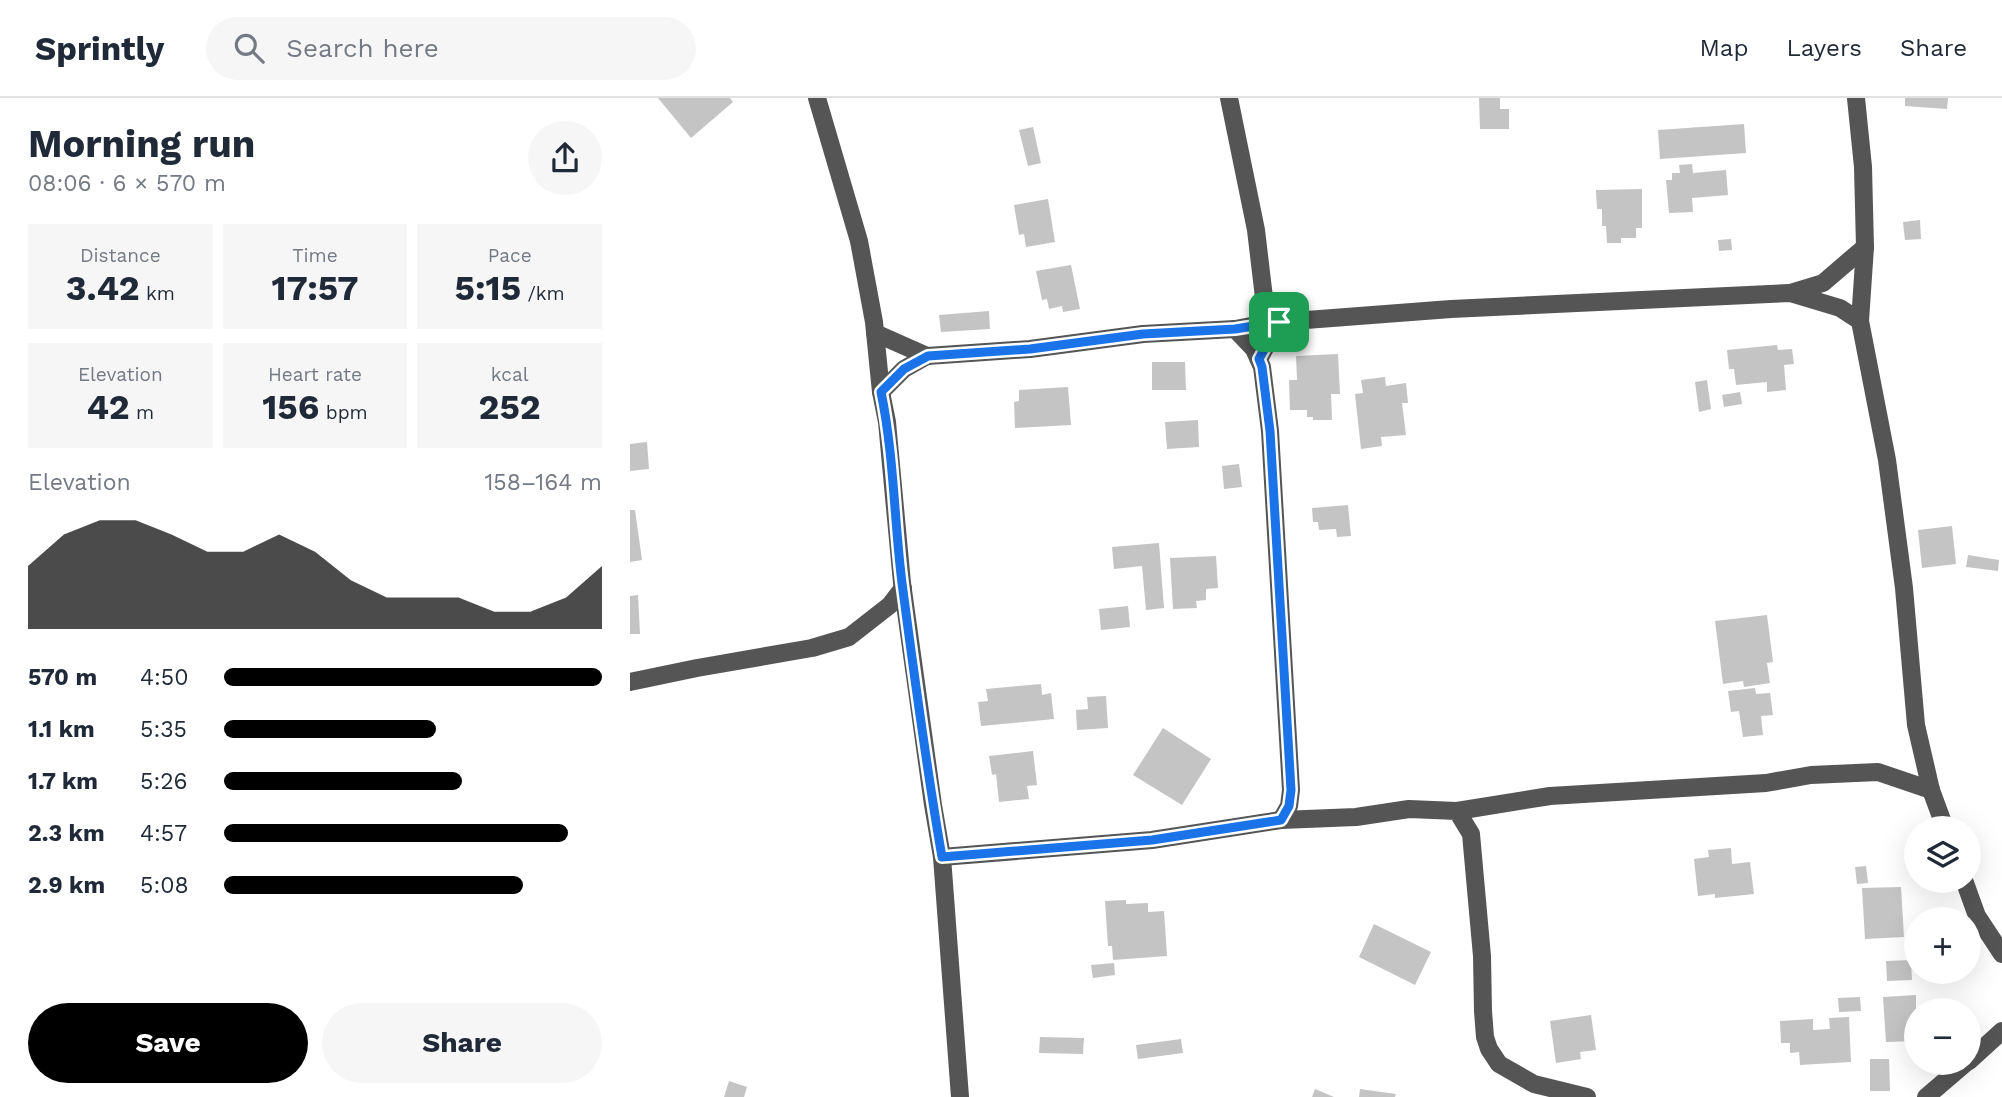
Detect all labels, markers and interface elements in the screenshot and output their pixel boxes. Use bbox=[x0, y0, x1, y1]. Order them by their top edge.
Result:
search box bbox=[206, 17, 696, 80]
text: Sprintly bbox=[35, 29, 164, 68]
icon: search bbox=[230, 29, 268, 67]
text: Search here bbox=[286, 33, 439, 63]
text: Map bbox=[1700, 34, 1748, 62]
text: Layers bbox=[1786, 34, 1862, 62]
text: Share bbox=[1900, 34, 1967, 62]
button: share bbox=[528, 121, 602, 195]
text: Morning run bbox=[28, 122, 255, 166]
text: 08:06 · 6 × 570 m bbox=[28, 170, 226, 197]
text: Distance bbox=[80, 244, 161, 267]
text: Time bbox=[292, 244, 338, 267]
text: Pace bbox=[488, 244, 532, 267]
text: 3.42 bbox=[66, 267, 140, 309]
text: 17:57 bbox=[272, 267, 358, 309]
text: 5:15 bbox=[455, 267, 521, 309]
text: km bbox=[140, 282, 175, 305]
text: /km bbox=[521, 282, 565, 305]
pin bbox=[1249, 292, 1309, 352]
icon: arrive bbox=[1260, 303, 1298, 341]
text: Elevation bbox=[78, 363, 163, 386]
text: Heart rate bbox=[268, 363, 362, 386]
text: kcal bbox=[491, 363, 528, 386]
text: 42 bbox=[87, 386, 130, 428]
text: 156 bbox=[262, 386, 319, 428]
text: 252 bbox=[479, 386, 541, 428]
text: m bbox=[130, 401, 154, 424]
text: bpm bbox=[319, 401, 368, 424]
text: Elevation bbox=[28, 469, 131, 496]
text: 158–164 m bbox=[484, 469, 602, 496]
text: 570 m bbox=[28, 664, 97, 691]
text: 4:50 bbox=[140, 664, 189, 691]
text: 1.1 km bbox=[28, 716, 95, 743]
text: 5:35 bbox=[140, 716, 187, 743]
text: 1.7 km bbox=[28, 768, 98, 795]
text: 5:26 bbox=[140, 768, 188, 795]
map controls bbox=[1904, 816, 1981, 1075]
button: layers bbox=[1904, 816, 1981, 893]
text: 2.3 km bbox=[28, 820, 105, 847]
text: 4:57 bbox=[140, 820, 187, 847]
text: 2.9 km bbox=[28, 872, 105, 899]
text: 5:08 bbox=[140, 872, 189, 899]
button: + bbox=[1904, 907, 1981, 984]
button: − bbox=[1904, 998, 1981, 1075]
button: Save bbox=[28, 1003, 308, 1083]
button: Share bbox=[322, 1003, 602, 1083]

